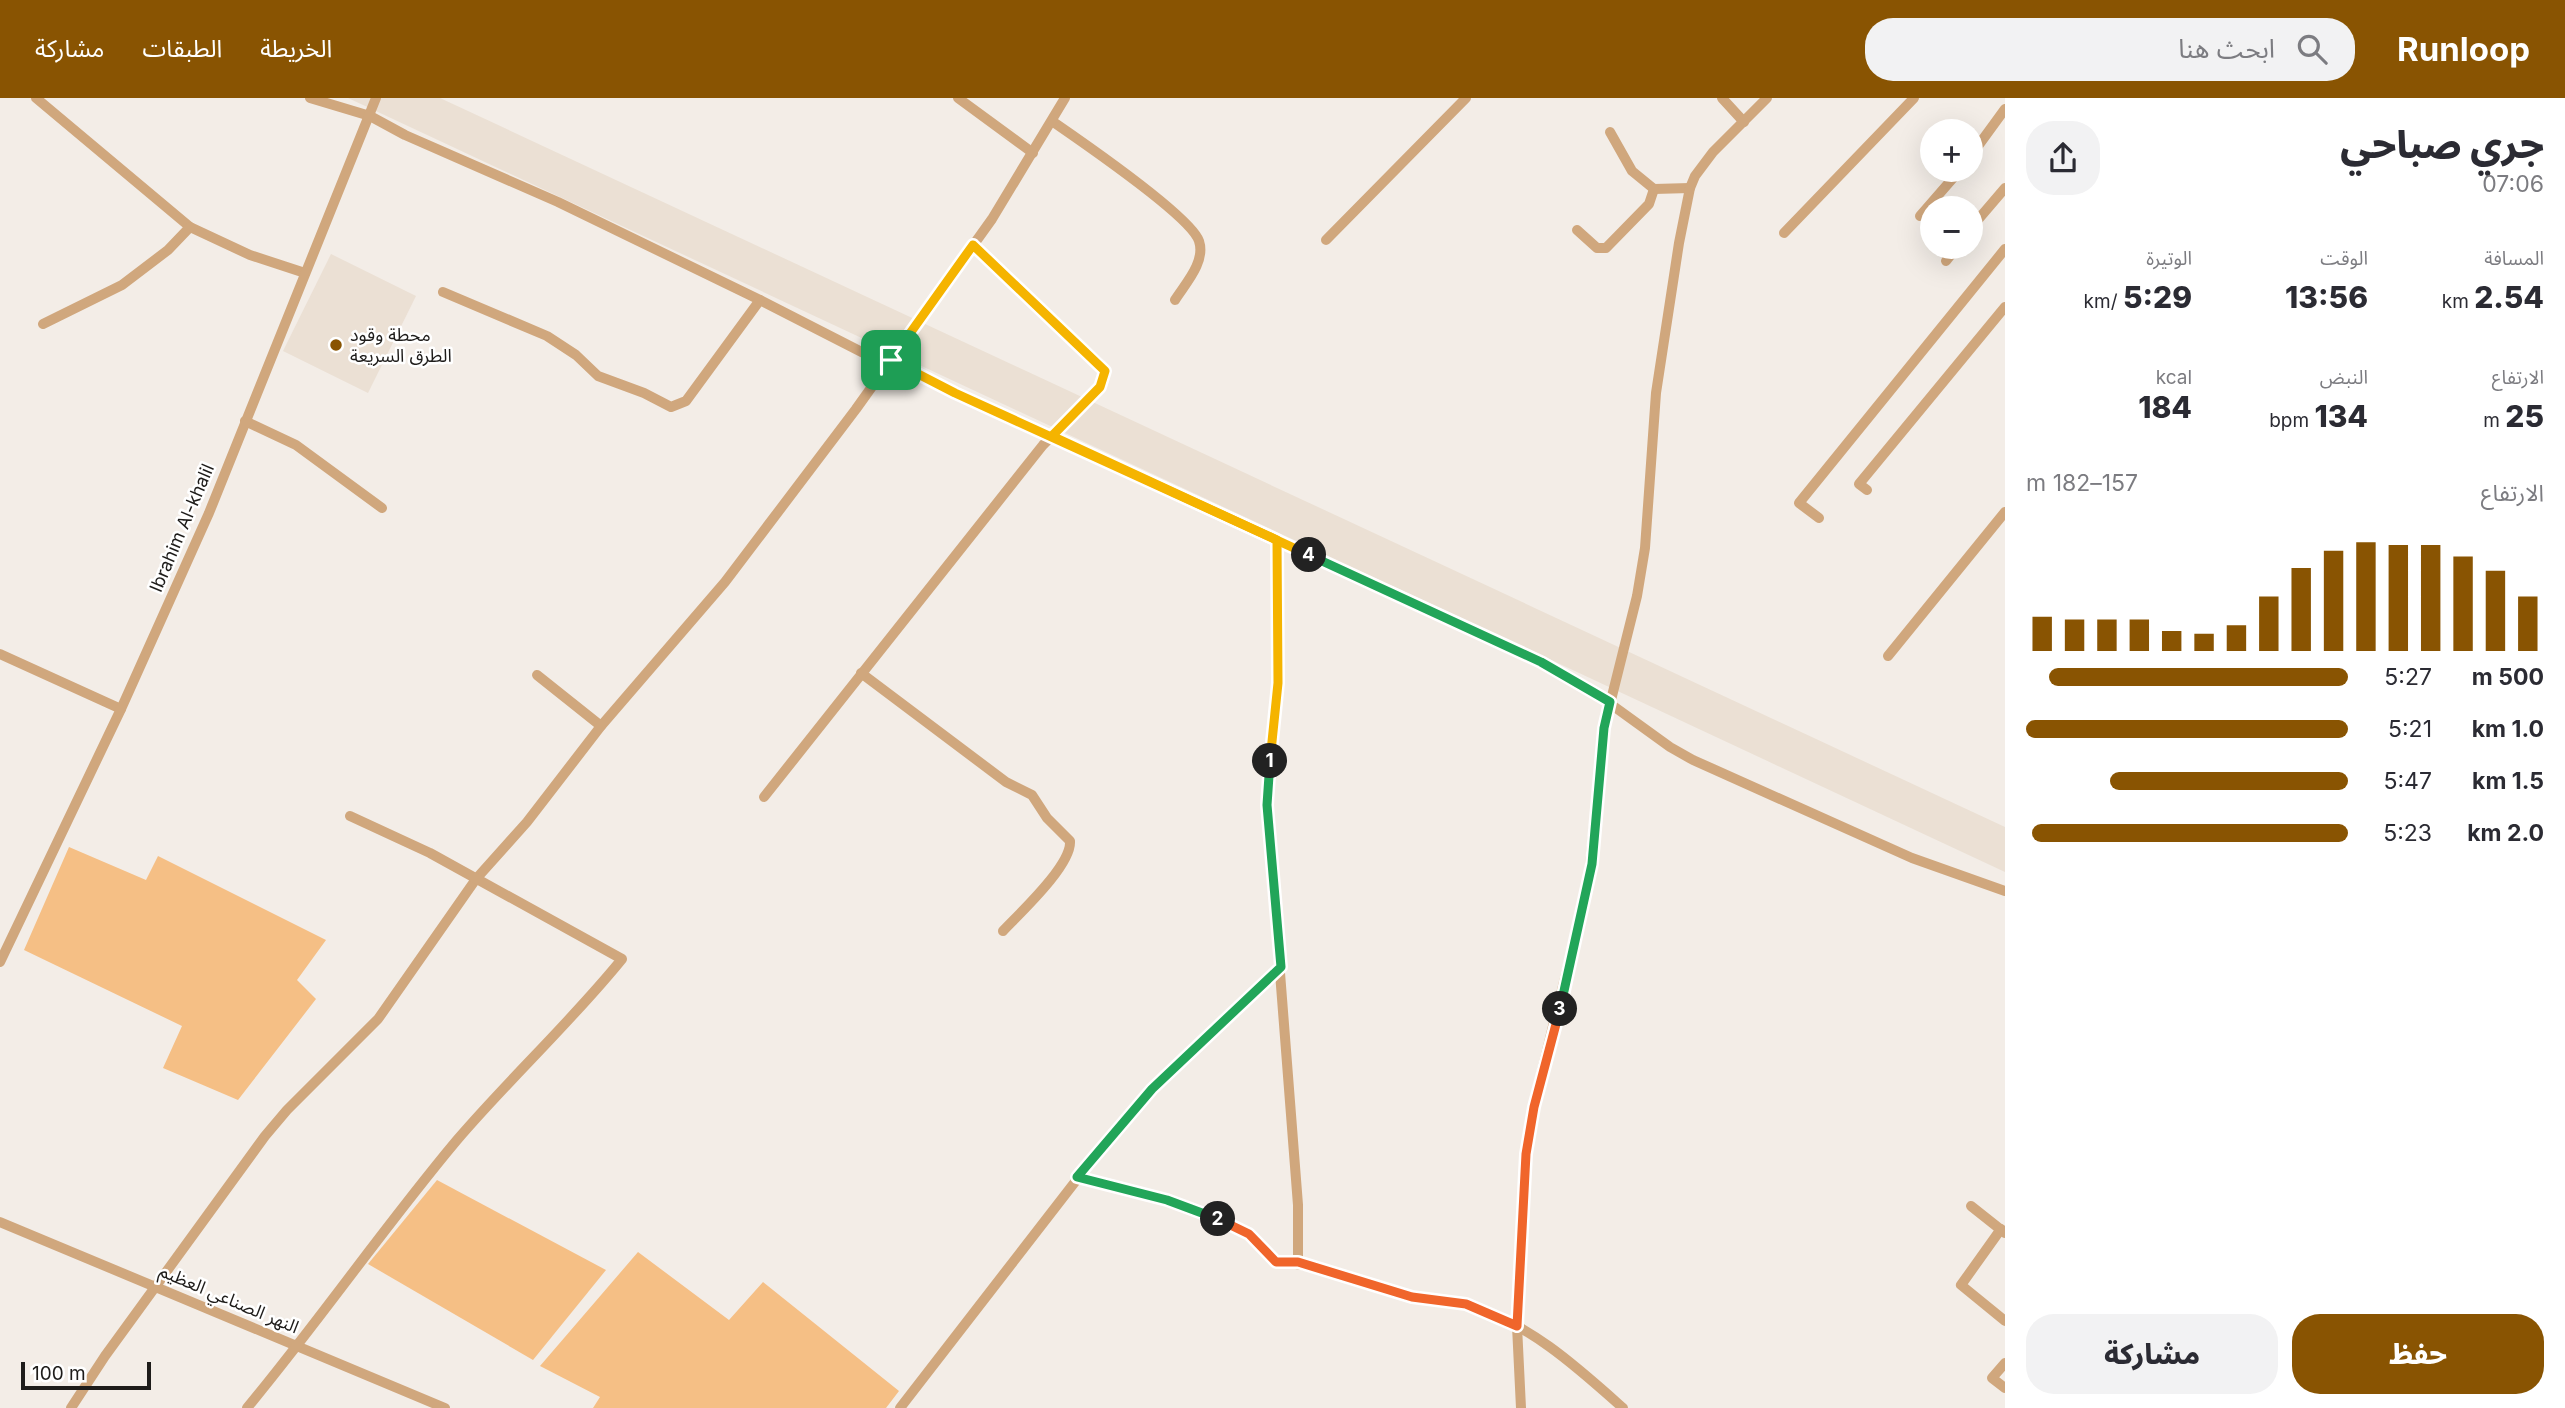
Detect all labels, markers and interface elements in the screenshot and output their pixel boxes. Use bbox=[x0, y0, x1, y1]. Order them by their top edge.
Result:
search box bbox=[1865, 18, 2355, 81]
text: Runloop bbox=[2397, 29, 2530, 69]
icon: search bbox=[2293, 30, 2331, 68]
text: ابحث هنا bbox=[2178, 33, 2275, 64]
text: مشاركة bbox=[35, 34, 104, 63]
text: الطبقات bbox=[142, 34, 222, 63]
text: الخريطة bbox=[260, 34, 332, 63]
map controls bbox=[1920, 119, 1983, 259]
button: + bbox=[1920, 119, 1983, 182]
button: share bbox=[2026, 121, 2100, 195]
text: جري صباحي bbox=[2340, 121, 2544, 167]
text: 07:06 bbox=[2482, 170, 2544, 198]
button: − bbox=[1920, 196, 1983, 259]
text: الوتيرة bbox=[2146, 247, 2192, 270]
text: الوقت bbox=[2320, 247, 2368, 270]
text: المسافة bbox=[2484, 247, 2544, 270]
text: 5:29 bbox=[2123, 279, 2192, 315]
text: 13:56 bbox=[2285, 279, 2368, 315]
text: 2.54 bbox=[2474, 279, 2544, 315]
text: /km bbox=[2084, 290, 2123, 313]
text: km bbox=[2442, 290, 2474, 313]
place label: محطة وقود الطرق السريعة bbox=[350, 324, 452, 367]
pin bbox=[861, 330, 921, 390]
marker: محطة وقود الطرق السريعة bbox=[328, 337, 344, 353]
icon: arrive bbox=[872, 341, 910, 379]
text: kcal bbox=[2156, 366, 2192, 389]
text: النبض bbox=[2320, 366, 2368, 389]
text: الارتفاع bbox=[2492, 366, 2544, 389]
text: 184 bbox=[2138, 389, 2192, 425]
text: 134 bbox=[2314, 398, 2368, 434]
text: 25 bbox=[2505, 398, 2544, 434]
text: bpm bbox=[2269, 409, 2314, 432]
text: m bbox=[2483, 409, 2505, 432]
street label: Ibrahim Al-khalil bbox=[145, 460, 218, 595]
text: 157–182 m bbox=[2026, 469, 2138, 497]
text: الارتفاع bbox=[2481, 479, 2544, 507]
pin: 4 bbox=[1292, 538, 1326, 573]
text: 4 bbox=[1302, 543, 1315, 566]
text: 5:27 bbox=[2384, 663, 2432, 691]
text: 500 m bbox=[2472, 663, 2544, 691]
text: 5:21 bbox=[2388, 715, 2432, 743]
text: 1.0 km bbox=[2472, 715, 2544, 743]
pin: 1 bbox=[1252, 744, 1288, 778]
text: 1 bbox=[1265, 749, 1274, 772]
text: 5:47 bbox=[2384, 767, 2432, 795]
text: 1.5 km bbox=[2472, 767, 2544, 795]
text: 5:23 bbox=[2383, 819, 2432, 847]
text: 2.0 km bbox=[2467, 819, 2544, 847]
pin: 3 bbox=[1542, 992, 1578, 1026]
text: 3 bbox=[1553, 997, 1566, 1020]
pin: 2 bbox=[1200, 1202, 1236, 1236]
text: 2 bbox=[1212, 1207, 1223, 1230]
street label: النهر الصناعي العظيم bbox=[155, 1260, 302, 1340]
button: مشاركة bbox=[2026, 1314, 2278, 1394]
button: حفظ bbox=[2292, 1314, 2544, 1394]
scale bar bbox=[21, 1359, 150, 1391]
text: 100 m bbox=[32, 1362, 86, 1385]

